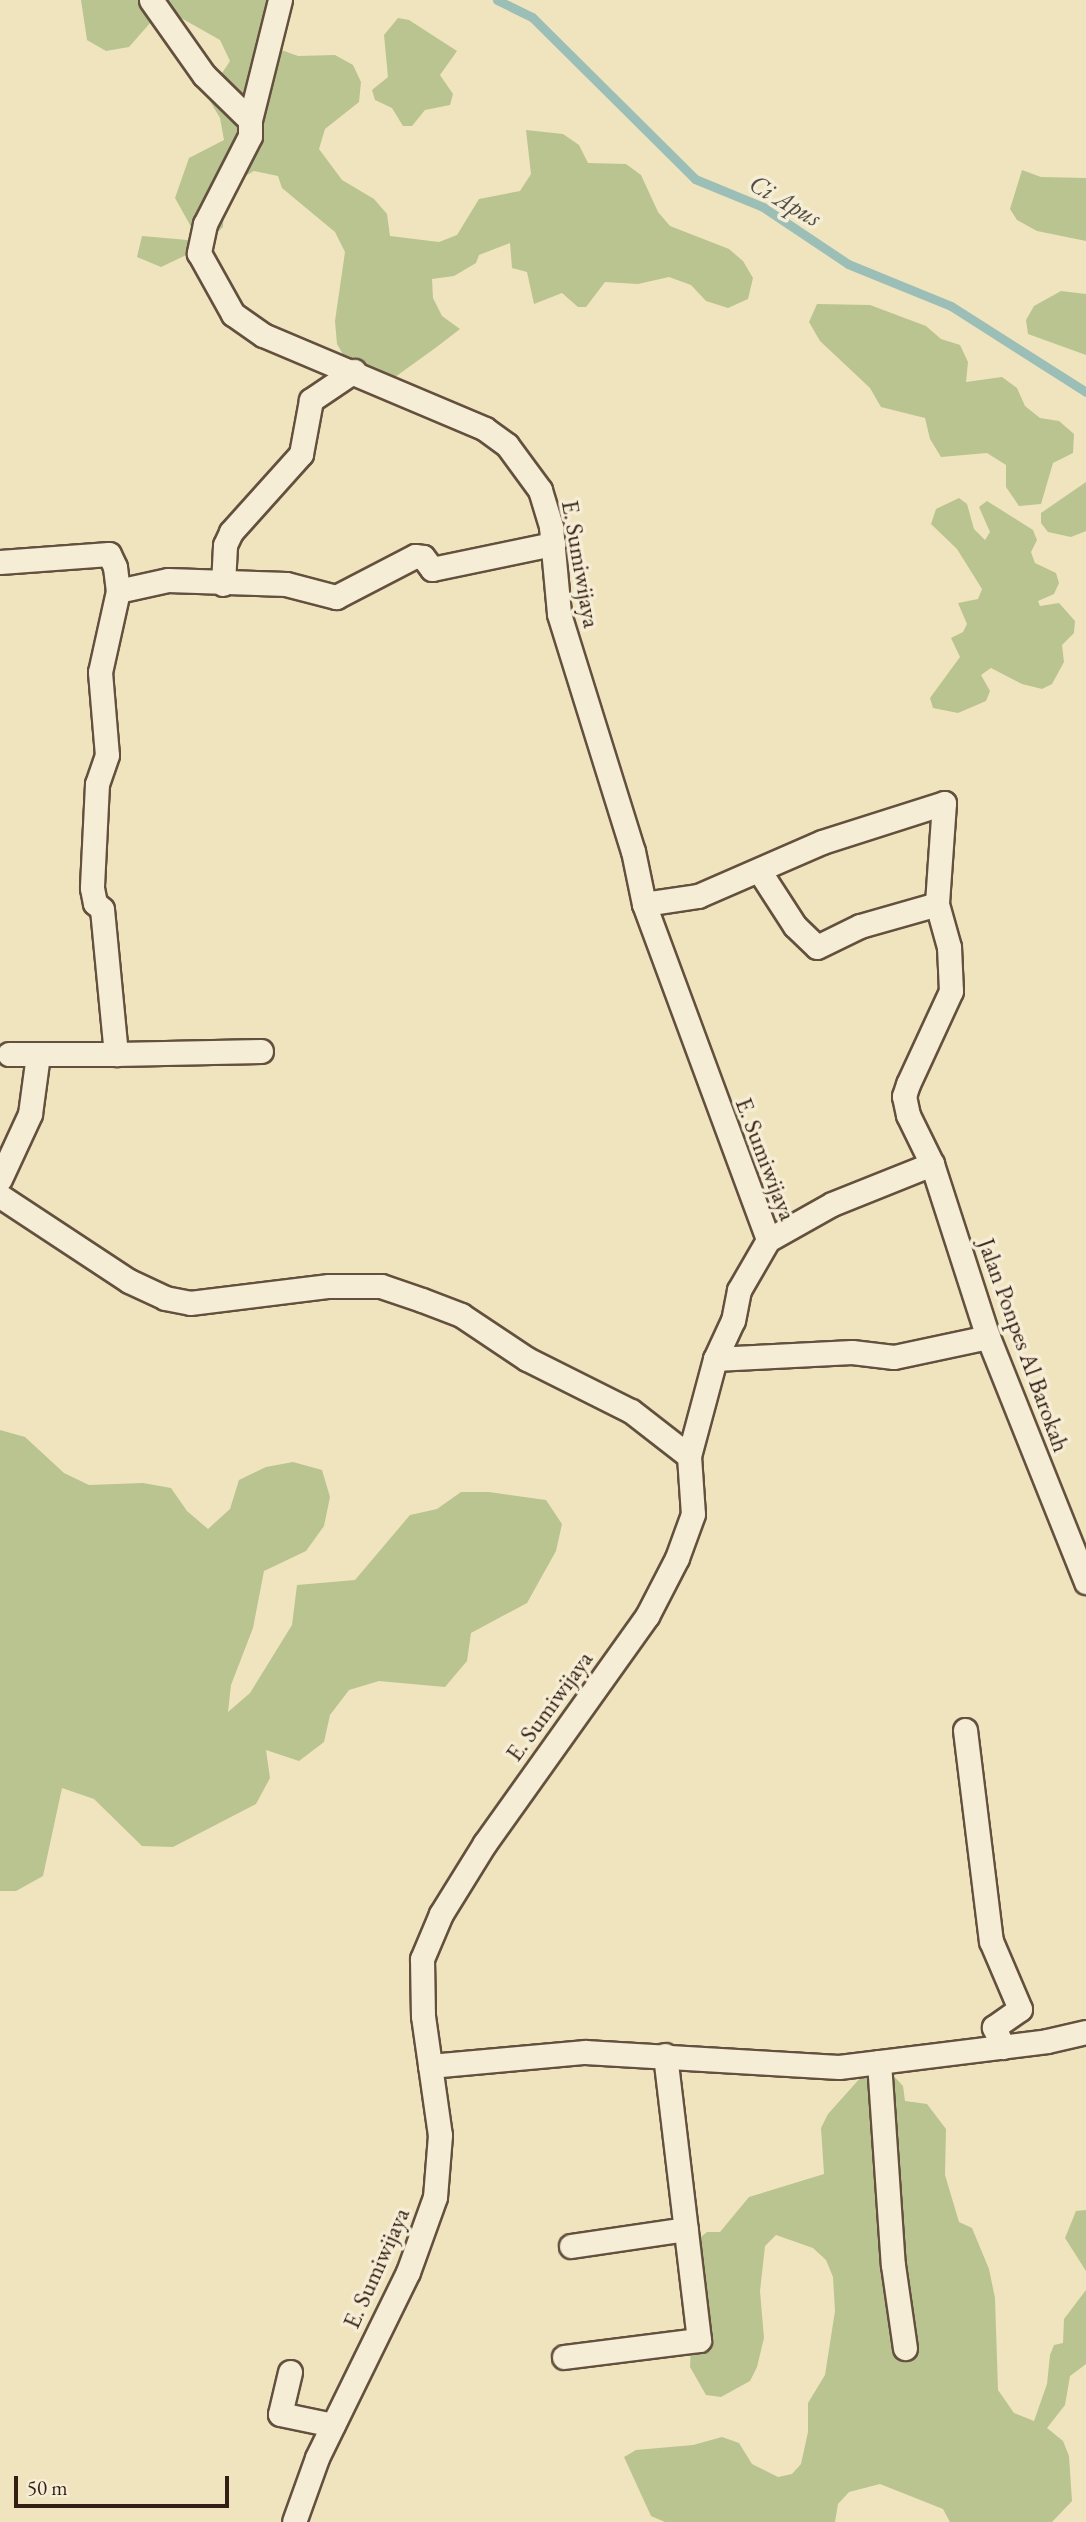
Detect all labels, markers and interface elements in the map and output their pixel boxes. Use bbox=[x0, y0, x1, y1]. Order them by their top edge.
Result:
water label: Ci Apus bbox=[744, 168, 826, 234]
street label: E. Sumiwijaya bbox=[556, 498, 606, 630]
street label: E. Sumiwijaya bbox=[729, 1094, 803, 1224]
street label: Jalan Ponpes Al Barokah bbox=[972, 1234, 1076, 1456]
street label: E. Sumiwijaya bbox=[499, 1645, 599, 1767]
street label: E. Sumiwijaya bbox=[337, 2203, 415, 2333]
scale bar bbox=[18, 2462, 233, 2506]
text: 50 m bbox=[27, 2474, 68, 2501]

